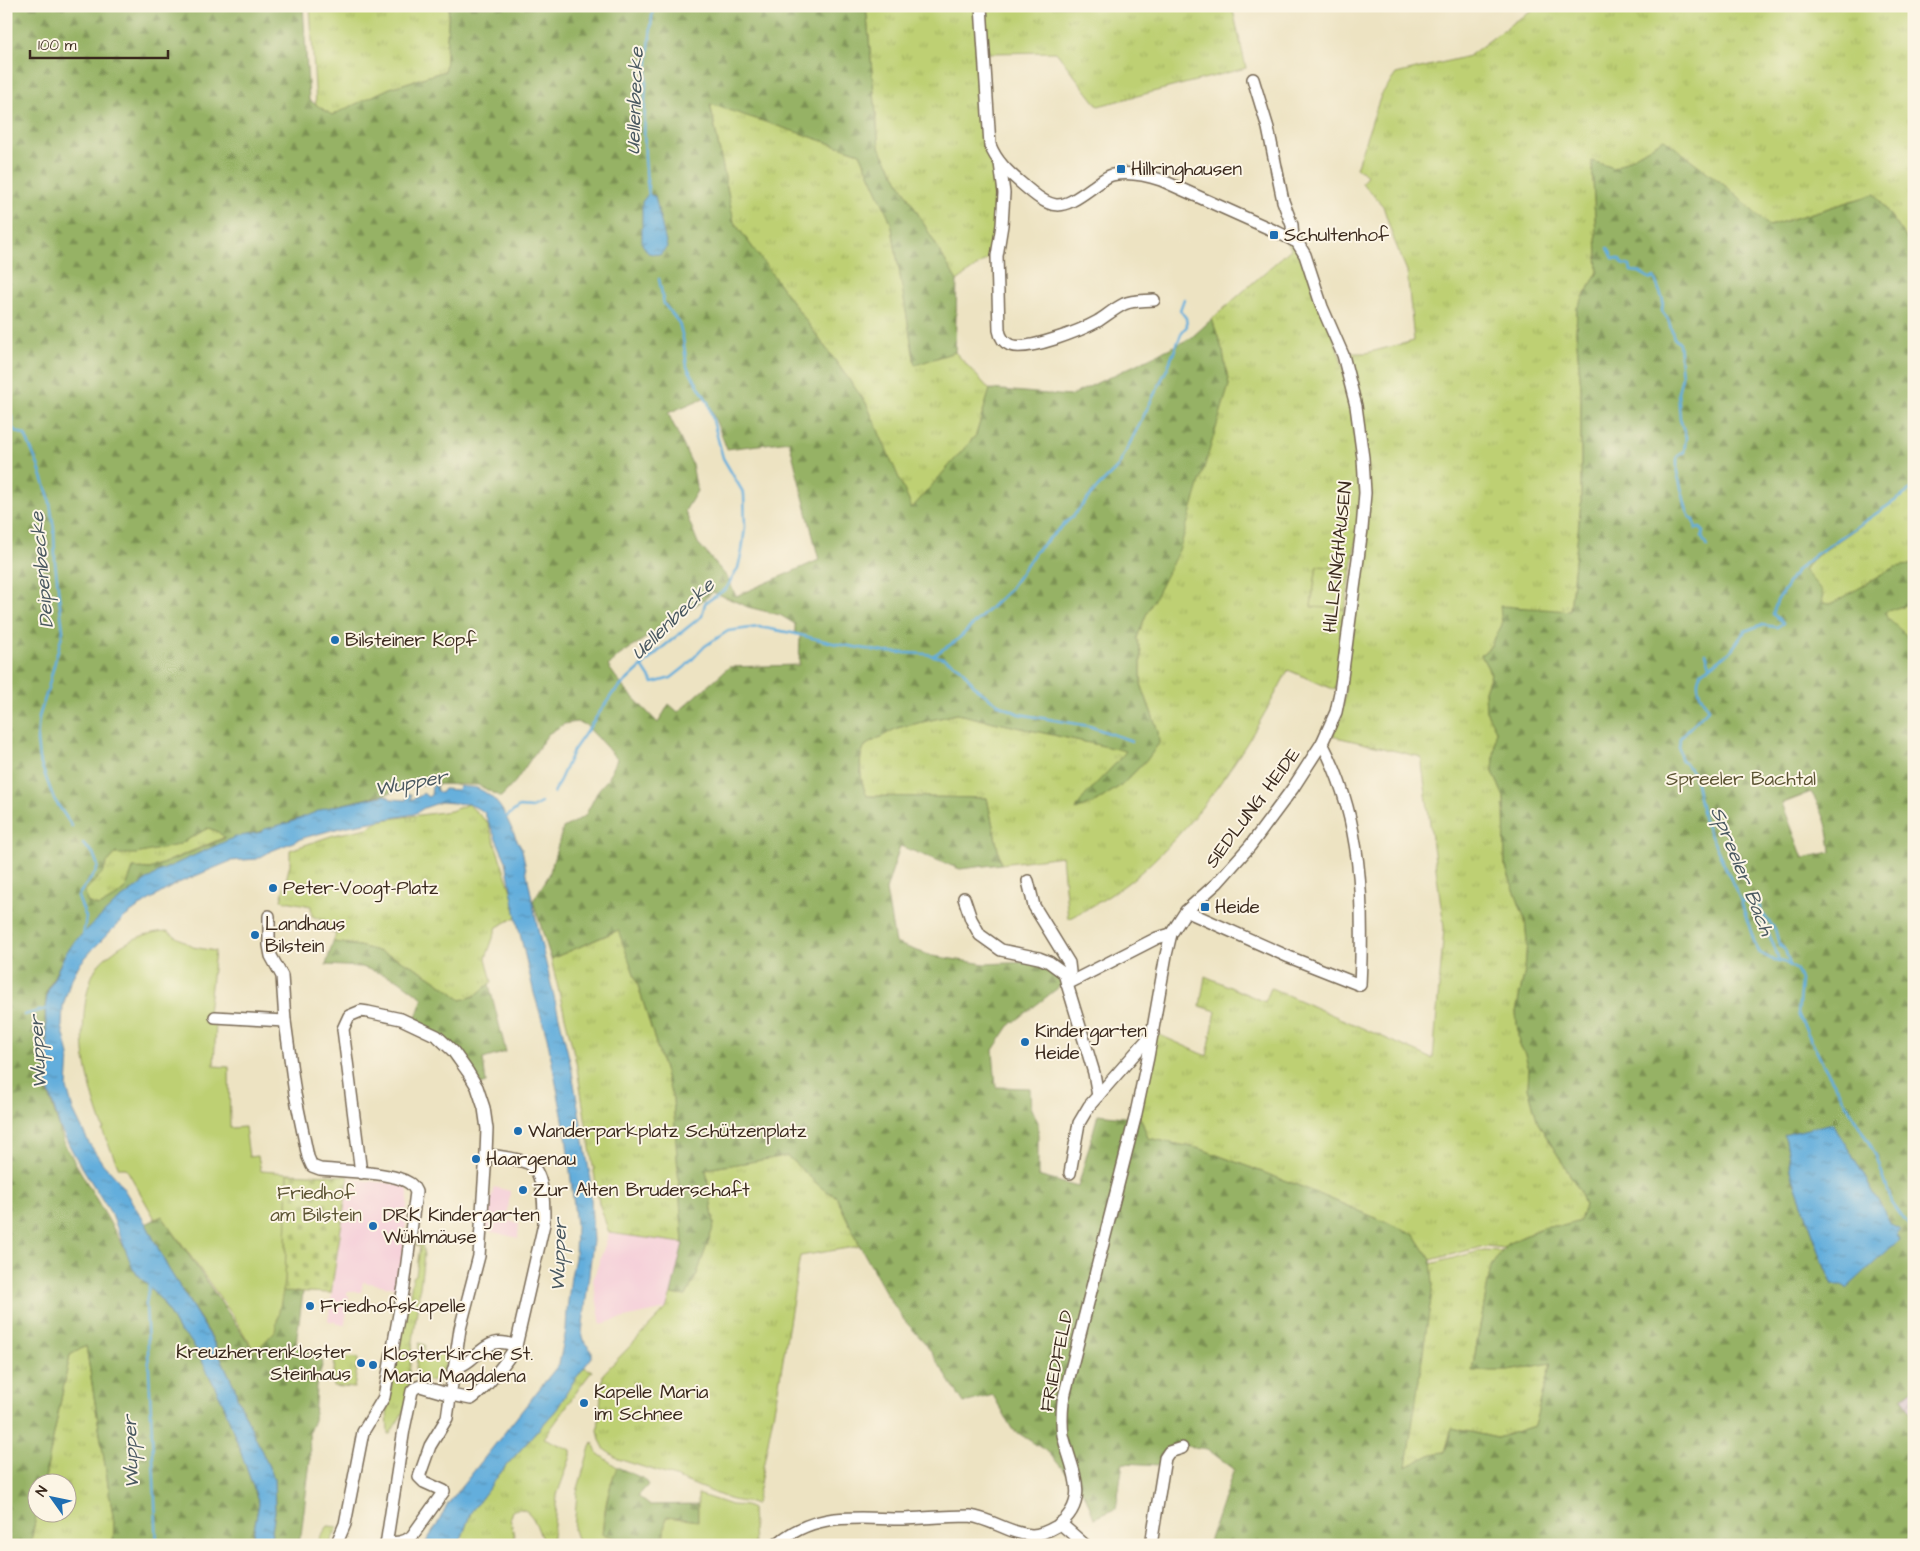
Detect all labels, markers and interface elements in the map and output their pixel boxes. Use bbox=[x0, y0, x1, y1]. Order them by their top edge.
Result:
scale bar bbox=[30, 28, 168, 60]
text: 100 m bbox=[38, 35, 77, 56]
water label: Uellenbecke bbox=[619, 46, 651, 155]
place label: Hillringhausen bbox=[1131, 156, 1242, 184]
marker: Hillringhausen bbox=[1115, 163, 1127, 175]
place label: Schultenhof bbox=[1284, 222, 1390, 249]
marker: Schultenhof bbox=[1268, 229, 1280, 241]
street label: HILLRINGHAUSEN bbox=[1317, 480, 1359, 634]
water label: Deipenbecke bbox=[23, 510, 61, 629]
water label: Uellenbecke bbox=[625, 571, 722, 666]
place label: Bilsteiner Kopf bbox=[345, 627, 477, 654]
marker: Bilsteiner Kopf bbox=[329, 634, 341, 646]
street label: SIEDLUNG HEIDE bbox=[1199, 742, 1307, 874]
water label: Wupper bbox=[373, 763, 451, 803]
park label: Spreeler Bachtal bbox=[1666, 766, 1816, 793]
water label: Spreeler Bach bbox=[1703, 802, 1781, 941]
place label: Peter-Voogt-Platz bbox=[283, 875, 439, 903]
marker: Peter-Voogt-Platz bbox=[267, 882, 279, 894]
place label: Heide bbox=[1215, 894, 1260, 921]
marker: Heide bbox=[1199, 901, 1211, 913]
place label: Landhaus Bilstein bbox=[265, 911, 345, 960]
marker: Landhaus Bilstein bbox=[249, 929, 261, 941]
water label: Wupper bbox=[22, 1013, 54, 1089]
place label: Kindergarten Heide bbox=[1035, 1018, 1147, 1067]
marker: Kindergarten Heide bbox=[1019, 1036, 1031, 1048]
place label: Wanderparkplatz Schützenplatz bbox=[528, 1118, 807, 1145]
marker: Wanderparkplatz Schützenplatz bbox=[512, 1125, 524, 1137]
place label: Haargenau bbox=[486, 1146, 577, 1174]
marker: Haargenau bbox=[470, 1153, 482, 1165]
place label: Zur Alten Bruderschaft bbox=[533, 1177, 750, 1204]
park label: Friedhof am Bilstein bbox=[270, 1180, 362, 1229]
marker: Zur Alten Bruderschaft bbox=[517, 1184, 529, 1196]
place label: DRK Kindergarten Wühlmäuse bbox=[383, 1202, 540, 1251]
water label: Wupper bbox=[544, 1216, 574, 1292]
marker: DRK Kindergarten Wühlmäuse bbox=[367, 1220, 379, 1232]
place label: Friedhofskapelle bbox=[320, 1293, 466, 1320]
marker: Friedhofskapelle bbox=[304, 1300, 316, 1312]
street label: FRIEDFELD bbox=[1033, 1308, 1081, 1414]
place label: Kreuzherrenkloster Steinhaus bbox=[176, 1339, 352, 1388]
place label: Klosterkirche St. Maria Magdalena bbox=[383, 1341, 533, 1391]
marker: Kreuzherrenkloster Steinhaus bbox=[355, 1357, 367, 1369]
marker: Klosterkirche St. Maria Magdalena bbox=[367, 1359, 379, 1371]
place label: Kapelle Maria im Schnee bbox=[594, 1379, 709, 1428]
marker: Kapelle Maria im Schnee bbox=[578, 1397, 590, 1409]
water label: Wupper bbox=[116, 1413, 146, 1489]
north arrow bbox=[28, 1474, 78, 1524]
text: N bbox=[31, 1482, 53, 1501]

